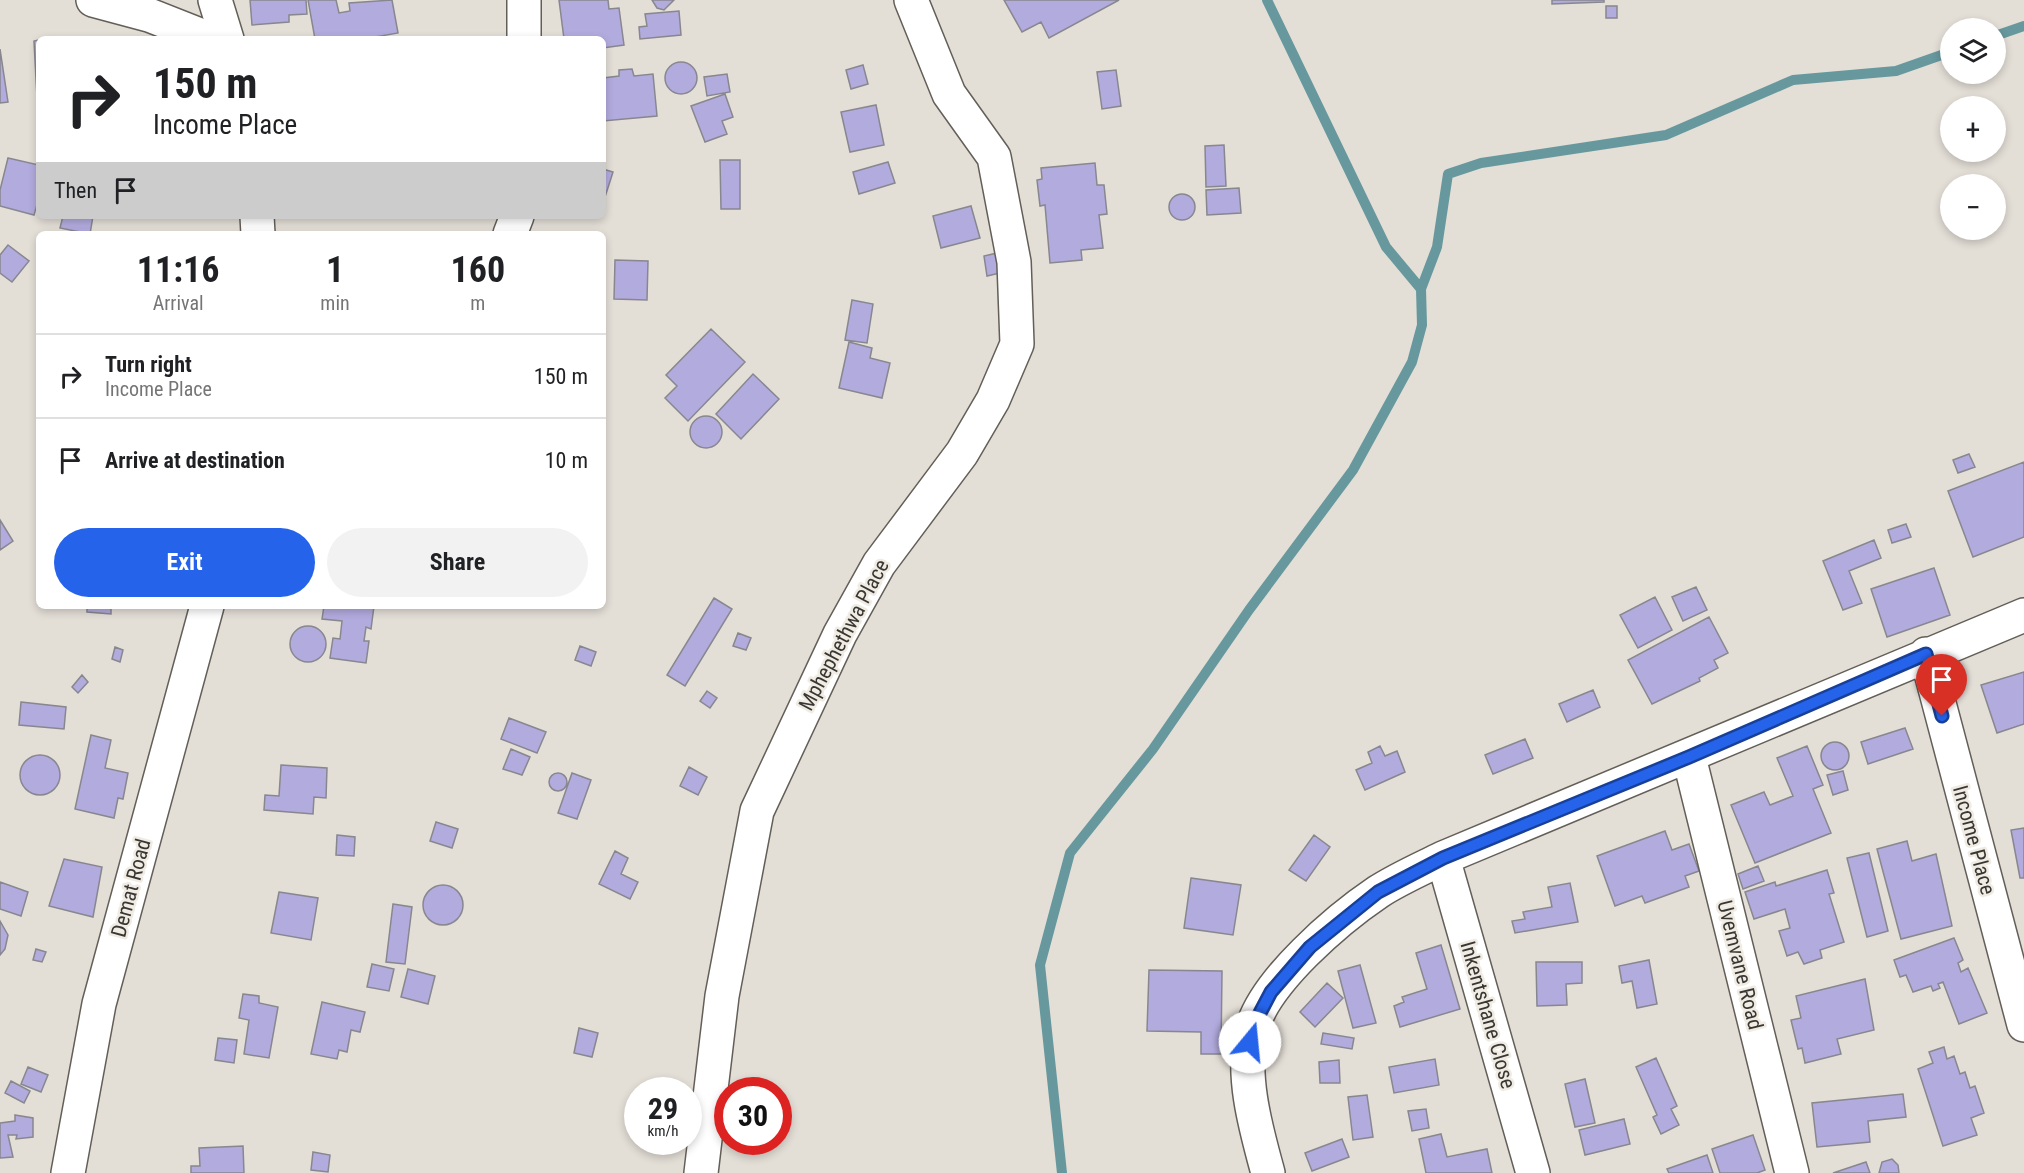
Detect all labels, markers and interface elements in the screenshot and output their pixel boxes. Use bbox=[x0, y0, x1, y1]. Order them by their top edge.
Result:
map controls bbox=[1940, 18, 2006, 240]
button: layers bbox=[1940, 18, 2006, 84]
text: 150 m bbox=[153, 59, 258, 108]
icon: right bbox=[54, 60, 132, 138]
button: + bbox=[1940, 96, 2006, 162]
text: Income Place bbox=[153, 109, 297, 141]
icon: arrive bbox=[109, 174, 142, 207]
button: − bbox=[1940, 174, 2006, 240]
text: Then bbox=[54, 178, 97, 203]
text: 11:16 bbox=[137, 249, 219, 291]
text: 1 bbox=[326, 249, 344, 291]
text: 160 bbox=[451, 249, 505, 291]
text: Arrival bbox=[153, 291, 204, 315]
text: min bbox=[320, 291, 350, 315]
text: m bbox=[470, 291, 485, 315]
text: Turn right bbox=[105, 352, 192, 377]
icon: right bbox=[54, 360, 87, 393]
text: 150 m bbox=[534, 364, 588, 389]
text: Income Place bbox=[105, 377, 212, 401]
icon: arrive bbox=[54, 444, 87, 477]
text: Arrive at destination bbox=[105, 448, 285, 473]
text: 10 m bbox=[545, 448, 588, 473]
button: Exit bbox=[54, 528, 315, 597]
button: Share bbox=[327, 528, 588, 597]
street label: Mphephethwa Place bbox=[794, 555, 894, 715]
pin bbox=[1916, 654, 1967, 716]
icon: arrive bbox=[1925, 663, 1958, 696]
street label: Income Place bbox=[1948, 783, 2000, 897]
street label: Demat Road bbox=[106, 836, 156, 940]
street label: Uvemvane Road bbox=[1712, 898, 1768, 1032]
street label: Inkentshane Close bbox=[1455, 939, 1521, 1092]
position arrow bbox=[1218, 1010, 1282, 1074]
speed limit sign: 30 bbox=[714, 1077, 792, 1155]
text: 29 bbox=[648, 1091, 678, 1126]
text: km/h bbox=[648, 1122, 678, 1140]

